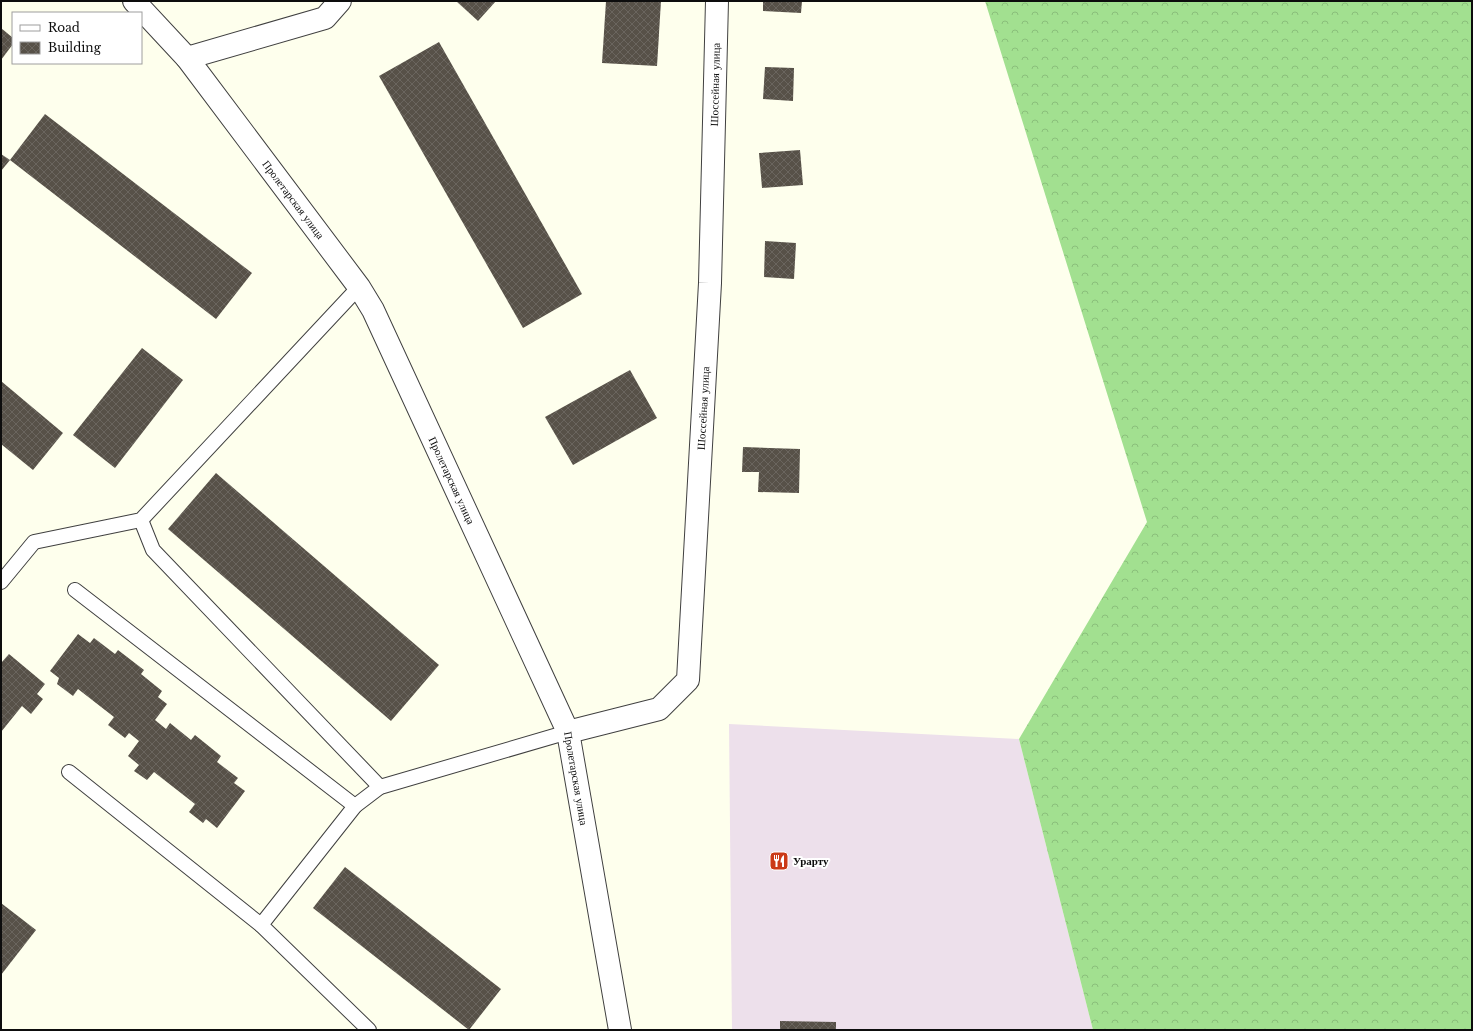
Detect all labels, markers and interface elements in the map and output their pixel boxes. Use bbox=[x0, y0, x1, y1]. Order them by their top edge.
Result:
legend bbox=[12, 12, 142, 64]
text: Road bbox=[48, 20, 80, 35]
text: Building bbox=[48, 40, 102, 55]
street label: Шоссейная улица bbox=[707, 42, 723, 127]
street label: Пролетарская улица bbox=[259, 157, 328, 242]
street label: Шоссейная улица bbox=[694, 366, 712, 451]
street label: Пролетарская улица bbox=[426, 434, 478, 527]
street label: Пролетарская улица bbox=[561, 730, 591, 826]
restaurant icon: Урарту bbox=[768, 850, 790, 872]
place label: Урарту bbox=[793, 854, 829, 868]

